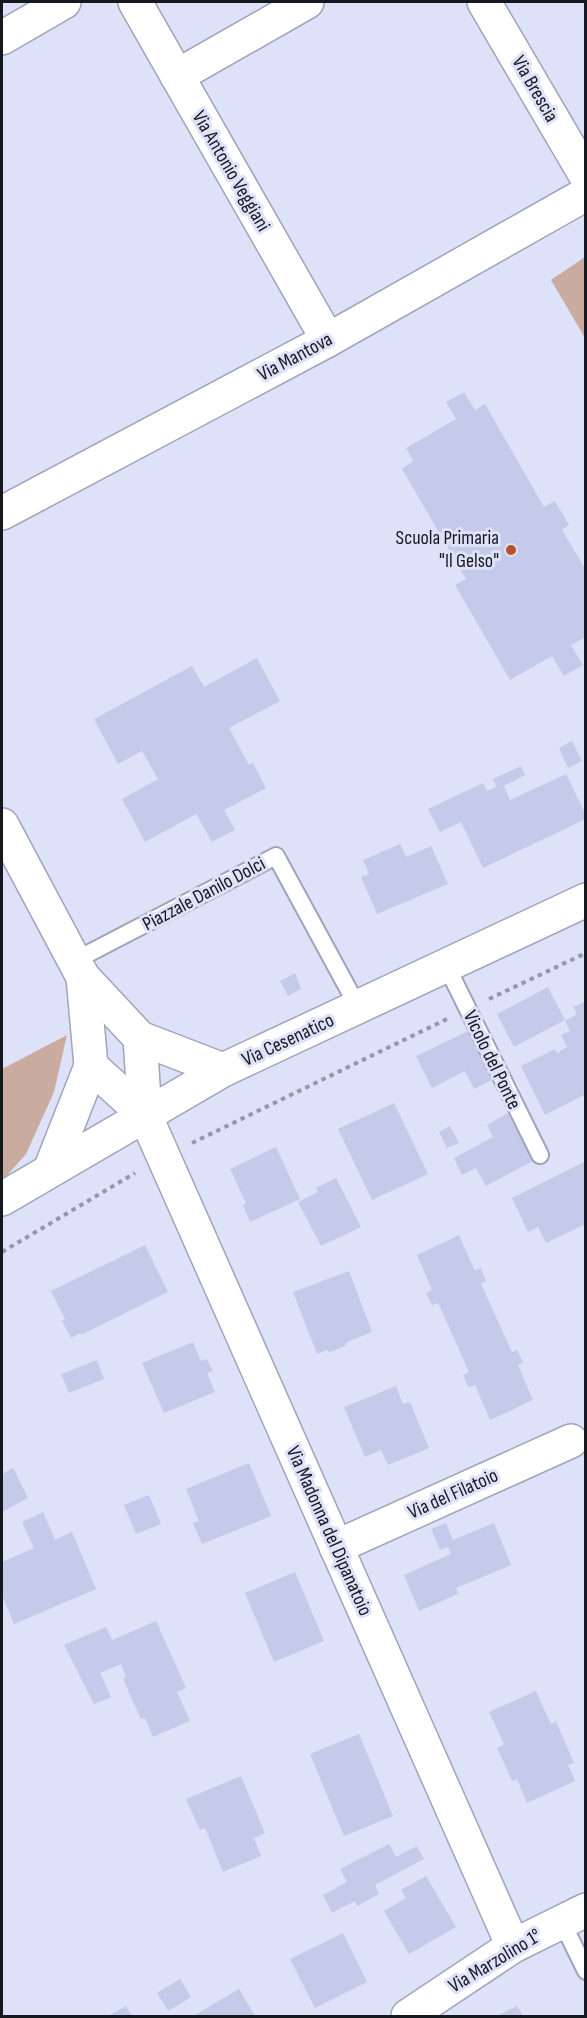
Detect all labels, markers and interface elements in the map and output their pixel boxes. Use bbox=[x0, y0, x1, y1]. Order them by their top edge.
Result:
street label: Via Brescia bbox=[506, 52, 564, 126]
street label: Via Antonio Veggiani bbox=[187, 106, 275, 236]
street label: Via Mantova bbox=[254, 327, 336, 387]
place label: Scuola Primaria "Il Gelso" bbox=[396, 526, 499, 573]
marker: Scuola Primaria "Il Gelso" bbox=[504, 543, 518, 557]
street label: Piazzale Danilo Dolci bbox=[139, 852, 269, 936]
street label: Vicolo del Ponte bbox=[458, 1007, 526, 1113]
street label: Via Cesenatico bbox=[238, 1008, 338, 1072]
street label: Via Madonna del Dipanatoio bbox=[281, 1442, 377, 1620]
street label: Via del Filatoio bbox=[404, 1463, 502, 1525]
street label: Via Marzolino 1° bbox=[444, 1924, 546, 1998]

